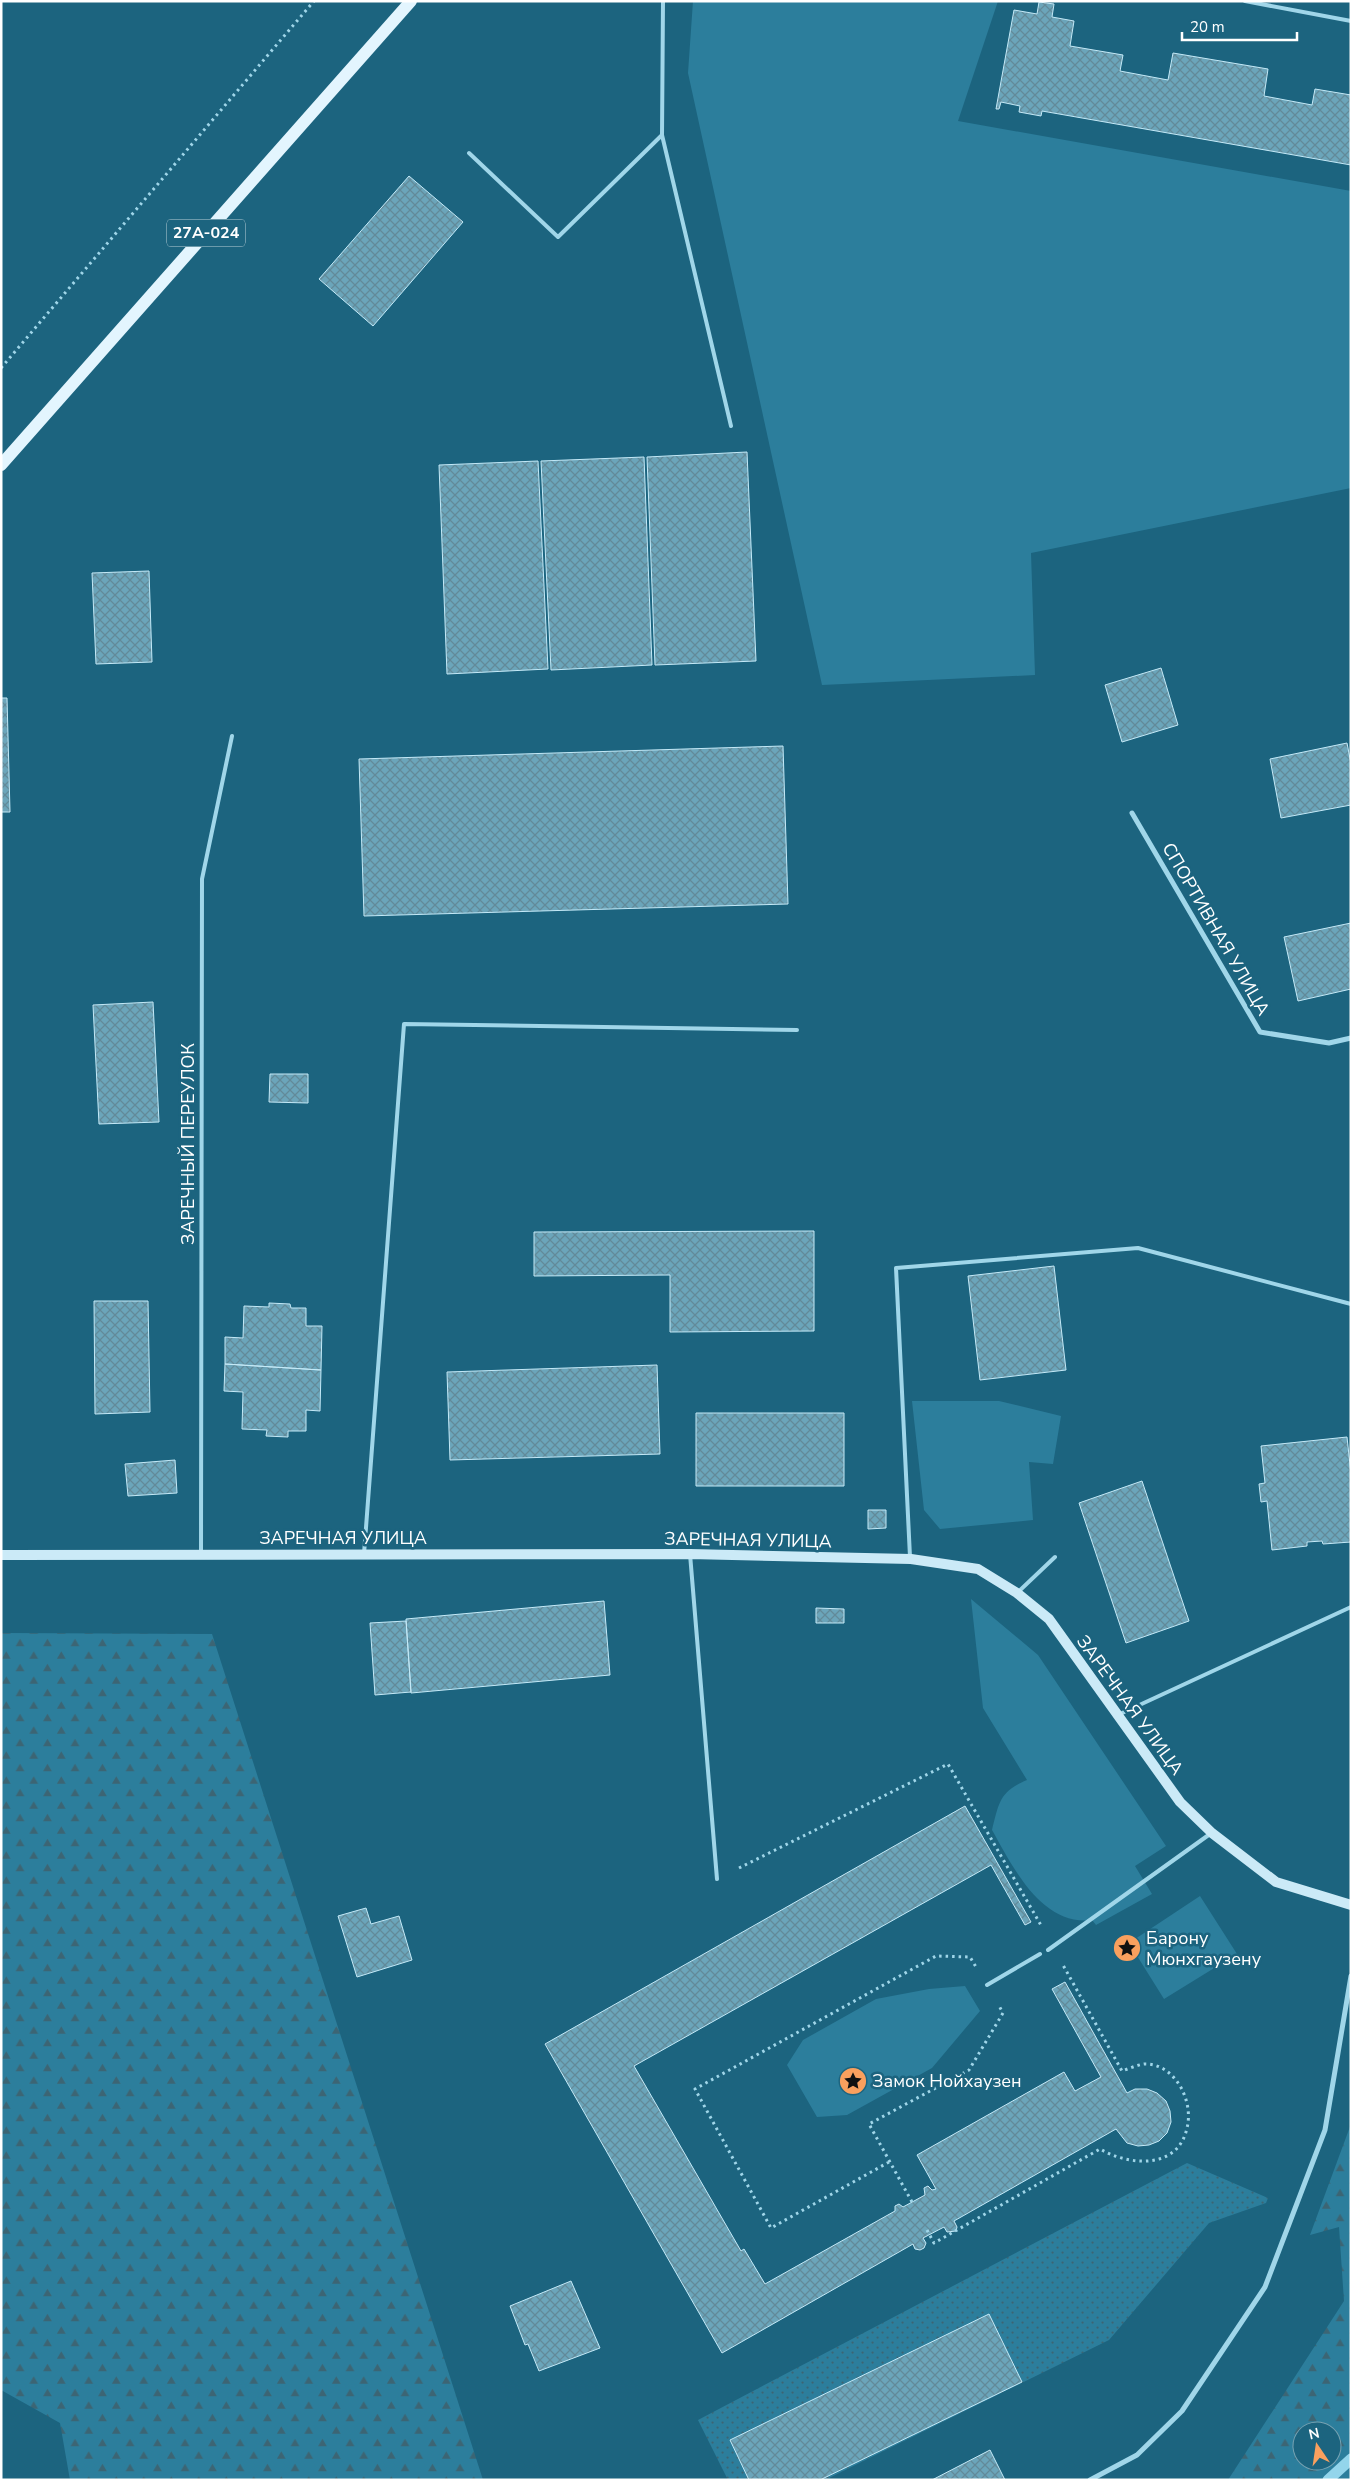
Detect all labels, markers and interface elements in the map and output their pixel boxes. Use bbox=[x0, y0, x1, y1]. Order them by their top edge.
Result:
scale bar bbox=[1182, 10, 1297, 42]
text: 20 m bbox=[1190, 17, 1225, 37]
road number: 27А-024 bbox=[167, 220, 245, 247]
street label: СПОРТИВНАЯ УЛИЦА bbox=[1157, 838, 1275, 1020]
street label: ЗАРЕЧНЫЙ ПЕРЕУЛОК bbox=[176, 1043, 200, 1245]
street label: ЗАРЕЧНАЯ УЛИЦА bbox=[259, 1526, 427, 1550]
street label: ЗАРЕЧНАЯ УЛИЦА bbox=[664, 1527, 832, 1553]
street label: ЗАРЕЧНАЯ УЛИЦА bbox=[1071, 1630, 1189, 1780]
place label: Барону Мюнхгаузену bbox=[1146, 1926, 1262, 1971]
place icon: Барону Мюнхгаузену bbox=[1112, 1933, 1142, 1963]
place icon: Замок Нойхаузен bbox=[838, 2066, 868, 2096]
place label: Замок Нойхаузен bbox=[872, 2069, 1022, 2093]
north arrow bbox=[1292, 2421, 1342, 2471]
text: N bbox=[1307, 2423, 1321, 2444]

